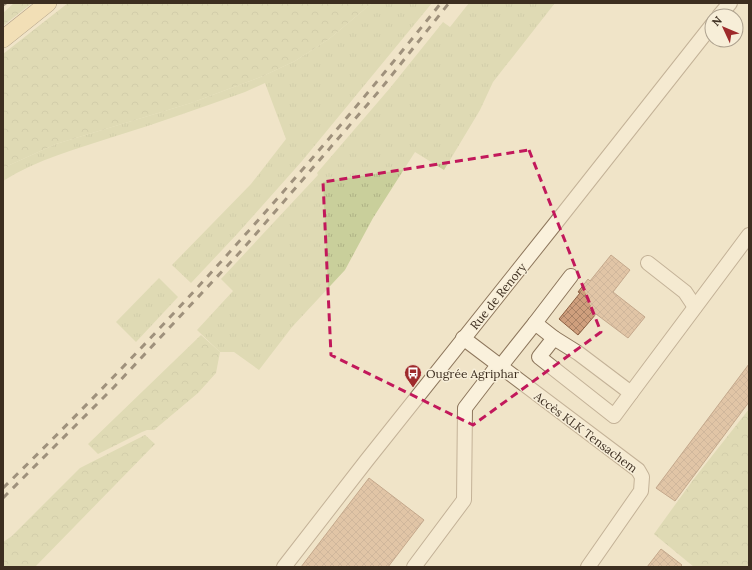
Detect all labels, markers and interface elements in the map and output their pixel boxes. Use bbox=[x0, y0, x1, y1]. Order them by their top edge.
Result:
north arrow bbox=[704, 8, 744, 48]
text: N bbox=[709, 13, 725, 29]
street label: Rue de Renory bbox=[467, 259, 530, 332]
bus stop icon: Ougrée Agriphar bbox=[403, 363, 423, 388]
place label: Ougrée Agriphar bbox=[426, 366, 520, 381]
street label: Accès KLK Tensachem bbox=[531, 388, 641, 476]

